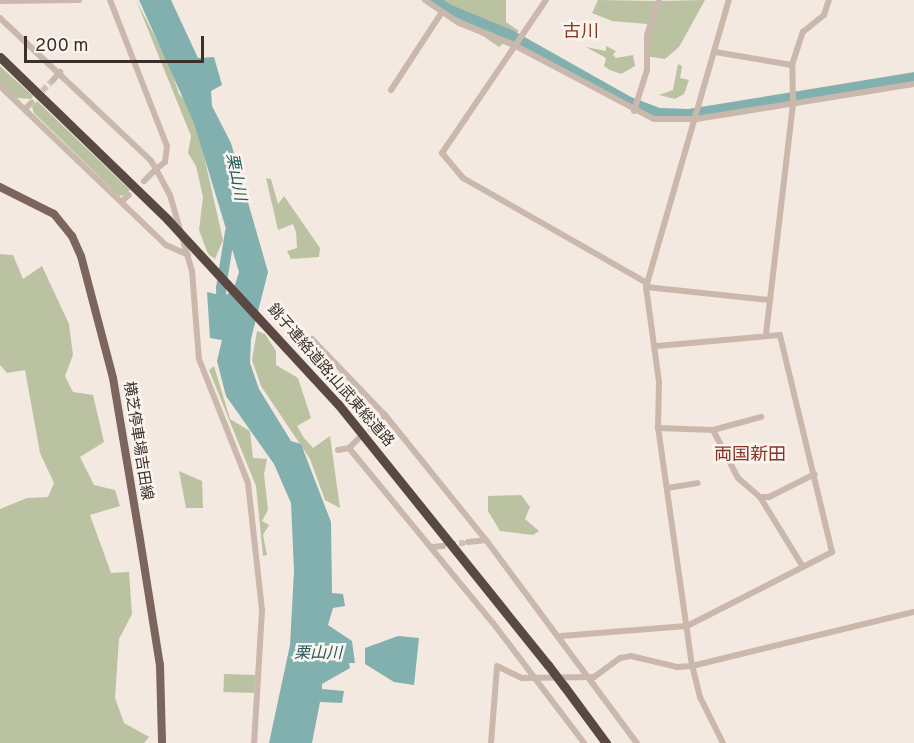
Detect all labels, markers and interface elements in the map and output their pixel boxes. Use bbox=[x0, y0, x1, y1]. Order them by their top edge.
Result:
district label: 古川 bbox=[563, 22, 599, 44]
scale bar bbox=[27, 24, 207, 62]
text: 200 m bbox=[35, 35, 88, 58]
water label: 栗山川 bbox=[221, 152, 249, 202]
street label: 銚子連絡道路;山武東総道路 bbox=[263, 301, 397, 451]
street label: 横芝停車場吉田線 bbox=[119, 380, 155, 502]
district label: 両国新田 bbox=[714, 445, 786, 467]
water label: 栗山川 bbox=[294, 644, 342, 664]

